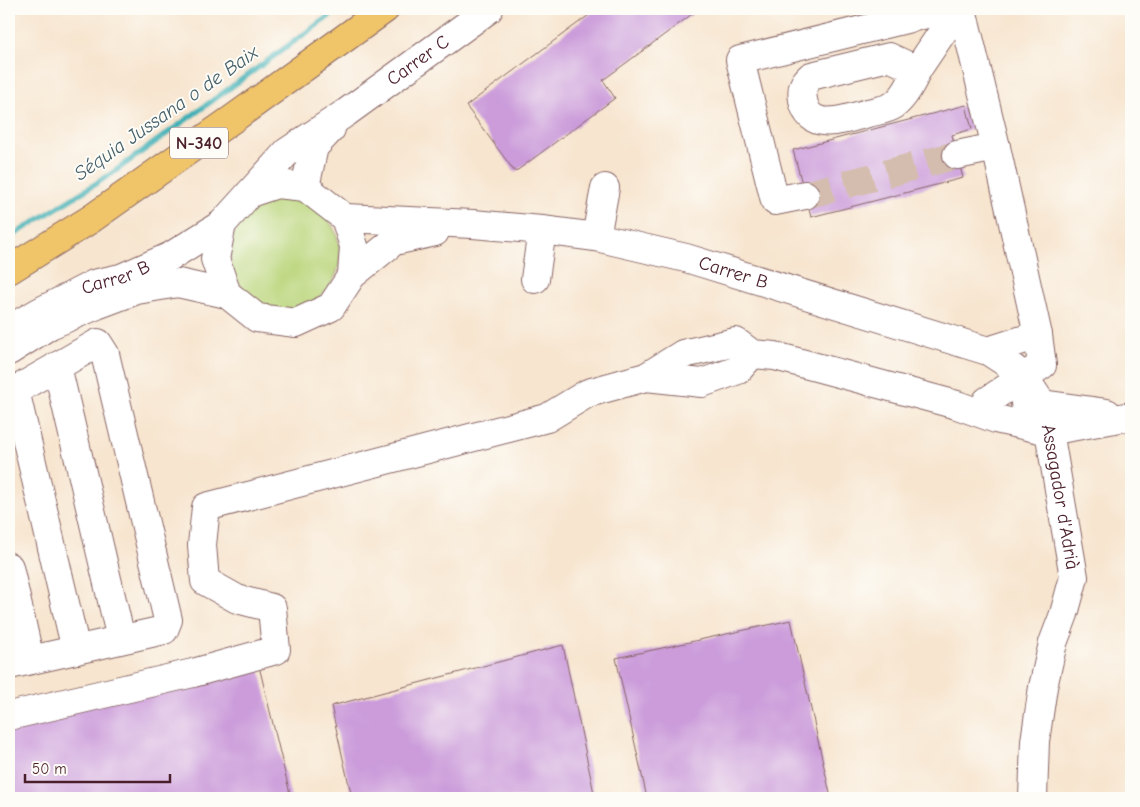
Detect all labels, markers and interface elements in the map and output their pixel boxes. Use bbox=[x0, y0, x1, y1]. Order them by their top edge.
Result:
street label: Carrer C bbox=[383, 30, 454, 90]
water label: Séquia Jussana o de Baix bbox=[70, 40, 264, 185]
road number: N-340 bbox=[170, 128, 228, 158]
street label: Carrer B bbox=[696, 252, 771, 294]
street label: Carrer B bbox=[77, 256, 154, 300]
street label: Assagador d'Adrià bbox=[1037, 422, 1084, 571]
scale bar bbox=[25, 752, 170, 784]
text: 50 m bbox=[32, 760, 67, 778]

